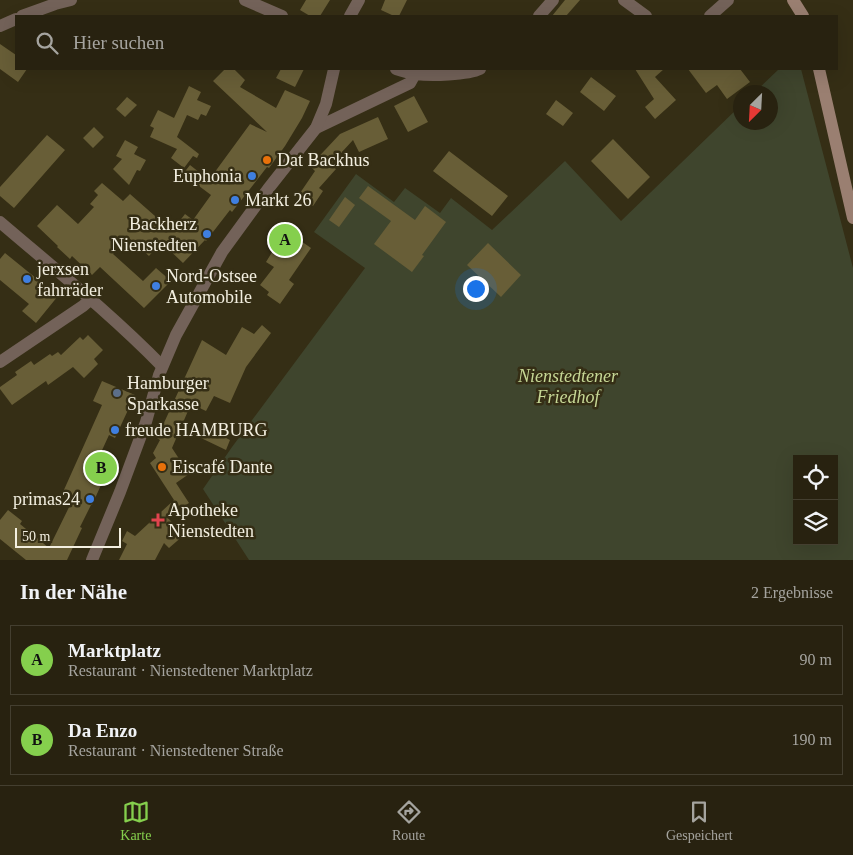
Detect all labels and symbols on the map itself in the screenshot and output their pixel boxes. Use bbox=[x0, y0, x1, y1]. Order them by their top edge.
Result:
north arrow bbox=[733, 85, 778, 130]
place label: Dat Backhus bbox=[277, 150, 369, 170]
marker: Dat Backhus bbox=[261, 154, 273, 166]
place label: Euphonia bbox=[173, 166, 242, 186]
marker: Euphonia bbox=[246, 170, 258, 182]
place label: Markt 26 bbox=[245, 190, 312, 210]
marker: Markt 26 bbox=[229, 194, 241, 206]
place label: Backherz Nienstedten bbox=[111, 214, 197, 255]
pin: A bbox=[269, 221, 301, 259]
marker: Backherz Nienstedten bbox=[201, 228, 213, 240]
place label: jerxsen fahrräder bbox=[36, 259, 103, 300]
place label: Nord-Ostsee Automobile bbox=[166, 266, 257, 307]
marker: jerxsen fahrräder bbox=[21, 273, 33, 285]
your location bbox=[463, 276, 489, 302]
marker: Nord-Ostsee Automobile bbox=[150, 280, 162, 292]
park label: Nienstedtener Friedhof bbox=[517, 366, 619, 407]
place label: Hamburger Sparkasse bbox=[127, 373, 209, 414]
marker: Hamburger Sparkasse bbox=[111, 387, 123, 399]
place label: freude HAMBURG bbox=[125, 420, 267, 440]
marker: freude HAMBURG bbox=[109, 424, 121, 436]
pin: B bbox=[85, 449, 117, 487]
place label: Eiscafé Dante bbox=[172, 457, 272, 477]
marker: Eiscafé Dante bbox=[156, 461, 168, 473]
place label: primas24 bbox=[13, 489, 80, 509]
marker: primas24 bbox=[84, 493, 96, 505]
place label: Apotheke Nienstedten bbox=[168, 500, 254, 541]
marker: Apotheke Nienstedten bbox=[152, 514, 164, 526]
scale bar bbox=[15, 525, 121, 548]

